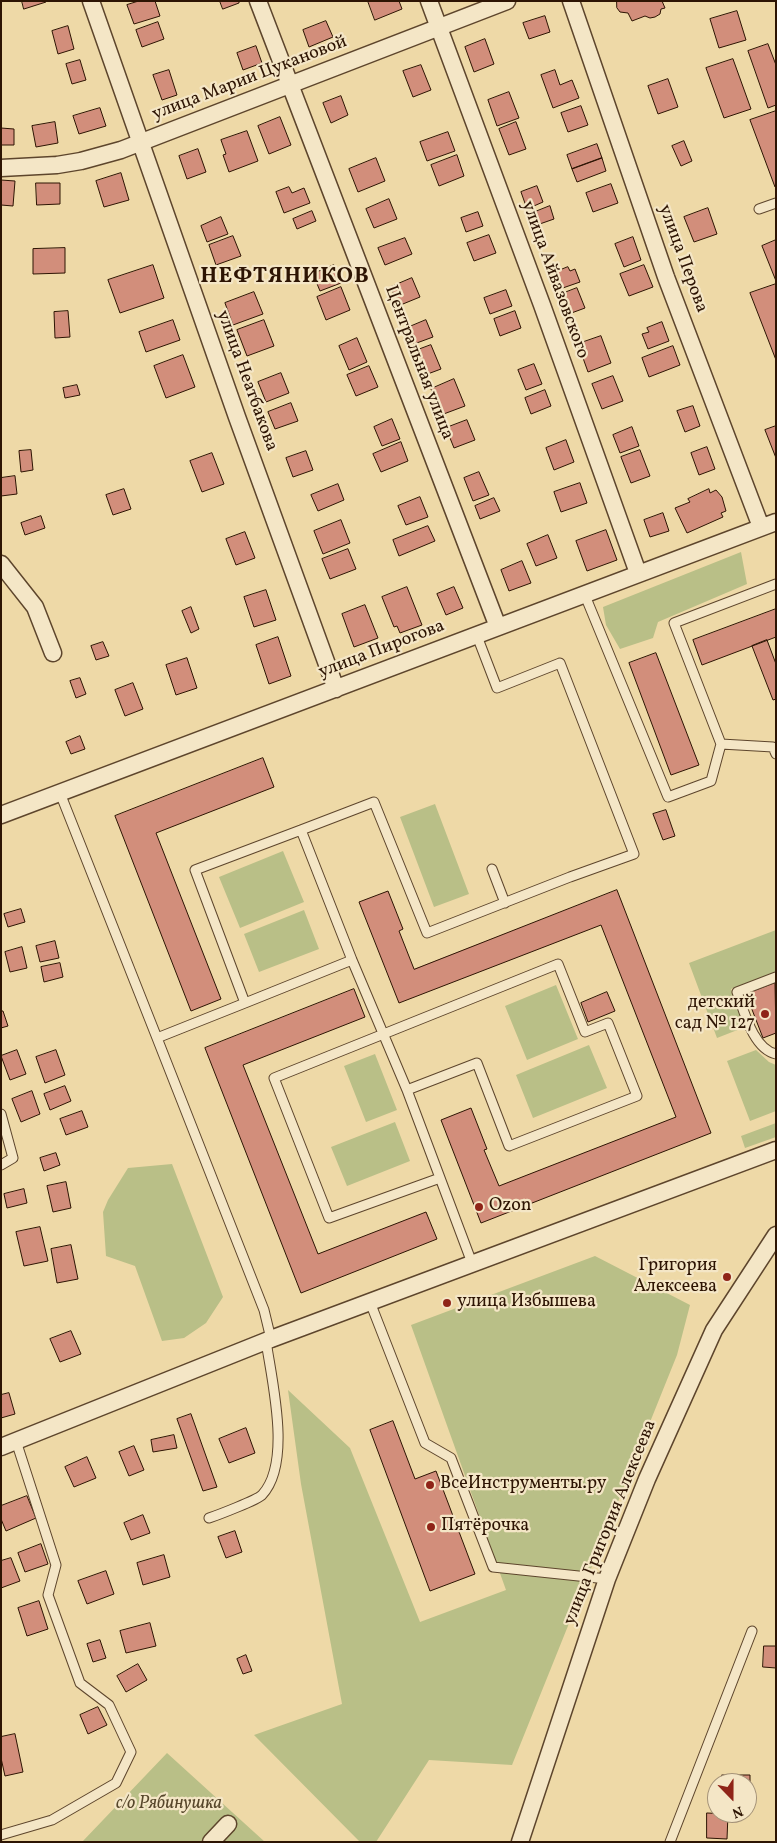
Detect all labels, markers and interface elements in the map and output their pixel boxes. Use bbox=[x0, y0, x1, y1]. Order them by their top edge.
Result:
street label: улица Марии Цукановой bbox=[150, 32, 350, 126]
street label: улица Айвазовского bbox=[515, 198, 593, 362]
street label: улица Перова bbox=[652, 202, 712, 316]
district label: НЕФТЯНИКОВ bbox=[199, 265, 371, 291]
street label: Центральная улица bbox=[379, 283, 457, 443]
street label: улица Неатбакова bbox=[210, 308, 282, 454]
street label: улица Пирогова bbox=[316, 616, 448, 684]
place label: детский сад № 127 bbox=[675, 993, 755, 1036]
marker: детский сад № 127 bbox=[759, 1008, 771, 1020]
place label: Ozon bbox=[489, 1196, 531, 1218]
marker: Ozon bbox=[473, 1201, 485, 1213]
place label: Григория Алексеева bbox=[633, 1256, 717, 1298]
marker: Григория Алексеева bbox=[721, 1271, 733, 1283]
place label: улица Избышева bbox=[457, 1292, 596, 1314]
marker: улица Избышева bbox=[441, 1297, 453, 1309]
street label: улица Григория Алексеева bbox=[560, 1417, 662, 1629]
place label: ВсеИнструменты.ру bbox=[440, 1474, 607, 1496]
marker: ВсеИнструменты.ру bbox=[424, 1479, 436, 1491]
place label: Пятёрочка bbox=[441, 1516, 529, 1538]
marker: Пятёрочка bbox=[425, 1521, 437, 1533]
north arrow bbox=[707, 1773, 757, 1823]
park label: с/о Рябинушка bbox=[116, 1794, 222, 1816]
text: N bbox=[729, 1801, 746, 1822]

